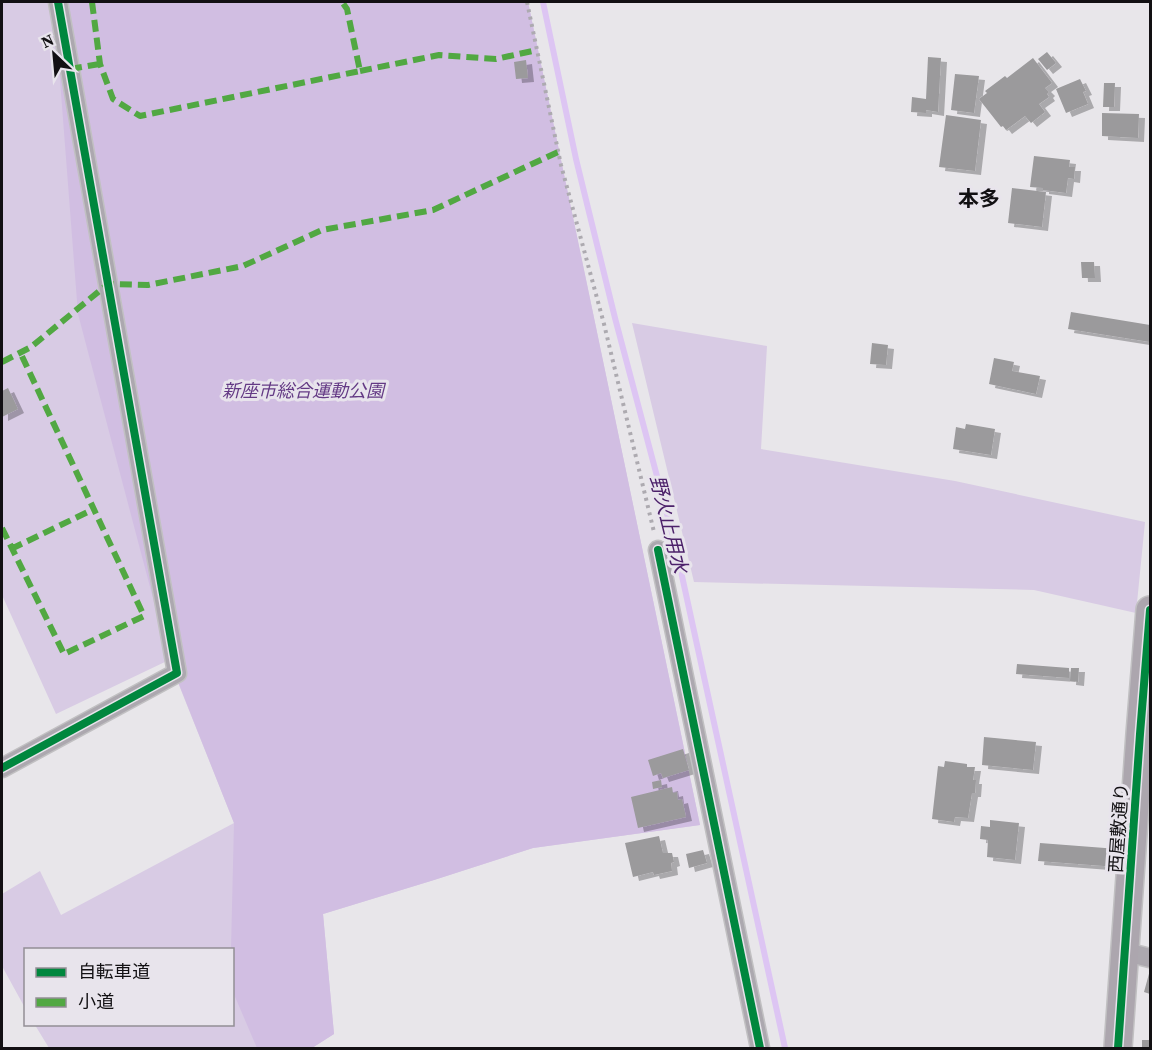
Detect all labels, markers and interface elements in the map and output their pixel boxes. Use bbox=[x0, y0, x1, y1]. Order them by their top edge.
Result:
north arrow bbox=[24, 24, 84, 84]
text: N bbox=[37, 28, 58, 53]
district label: 本多 bbox=[958, 184, 1000, 213]
park label: 新座市総合運動公園 bbox=[222, 378, 387, 403]
water label: 野火止用水 bbox=[643, 472, 695, 578]
street label: 西屋敷通り bbox=[1103, 782, 1134, 874]
legend bbox=[24, 948, 234, 1026]
text: 自転車道 bbox=[78, 959, 150, 984]
text: 小道 bbox=[78, 989, 114, 1014]

